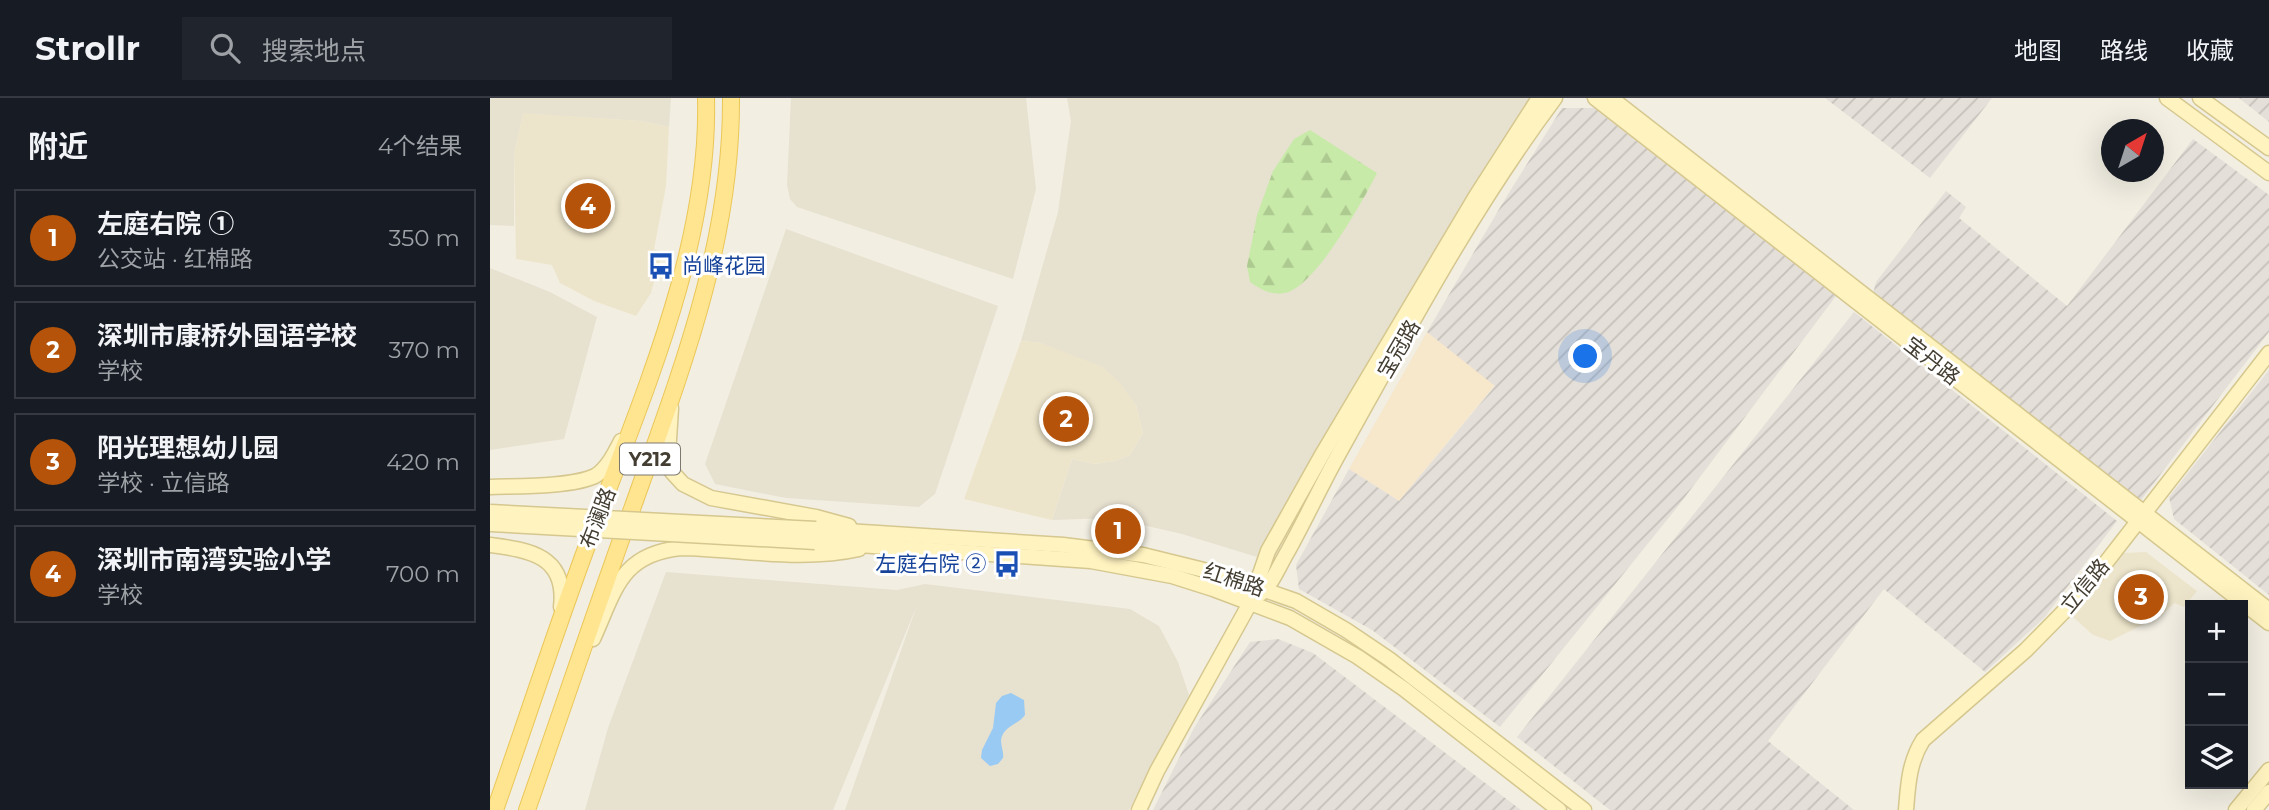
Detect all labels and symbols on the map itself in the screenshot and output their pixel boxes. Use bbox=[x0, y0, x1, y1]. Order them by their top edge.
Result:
north arrow bbox=[2101, 119, 2164, 182]
pin: 4 bbox=[565, 180, 611, 232]
bus stop icon: 尚峰花园 bbox=[646, 251, 676, 281]
place label: 尚峰花园 bbox=[682, 253, 766, 278]
street label: 宝冠路 bbox=[1372, 315, 1425, 382]
street label: 宝丹路 bbox=[1900, 331, 1965, 390]
your location bbox=[1568, 339, 1602, 373]
pin: 2 bbox=[1043, 393, 1089, 445]
road number: Y212 bbox=[620, 444, 680, 474]
street label: 布澜路 bbox=[575, 484, 620, 552]
pin: 1 bbox=[1095, 505, 1141, 557]
bus stop icon: 左庭右院 ② bbox=[992, 549, 1022, 579]
place label: 左庭右院 ② bbox=[875, 551, 986, 576]
street label: 立信路 bbox=[2055, 554, 2114, 618]
street label: 红棉路 bbox=[1200, 558, 1268, 601]
pin: 3 bbox=[2118, 571, 2164, 623]

